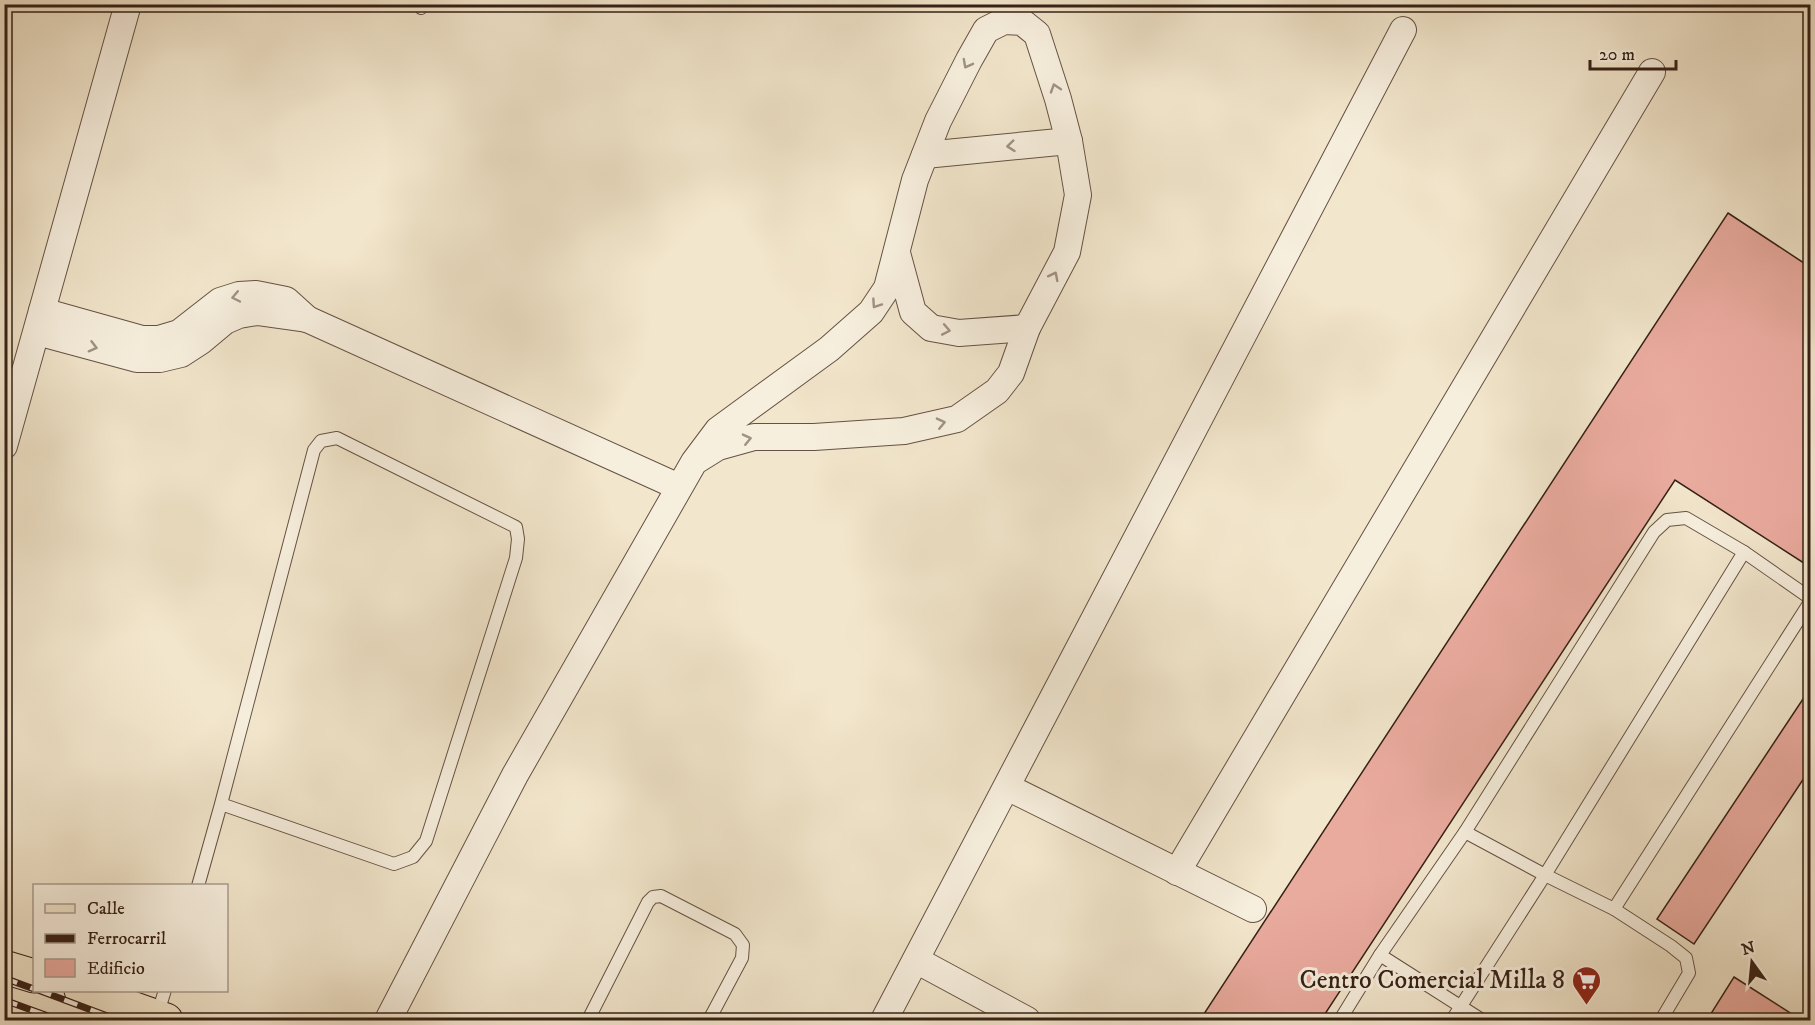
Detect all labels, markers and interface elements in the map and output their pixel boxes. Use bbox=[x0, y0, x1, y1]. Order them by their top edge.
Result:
scale bar bbox=[1590, 33, 1676, 71]
text: 20 m bbox=[1599, 44, 1635, 66]
one-way arrow bbox=[963, 58, 974, 68]
one-way arrow bbox=[1049, 83, 1062, 94]
one-way arrow bbox=[1006, 140, 1015, 152]
one-way arrow bbox=[1047, 271, 1059, 282]
one-way arrow bbox=[231, 289, 241, 302]
one-way arrow bbox=[872, 297, 883, 308]
one-way arrow bbox=[941, 324, 950, 336]
one-way arrow bbox=[87, 340, 98, 352]
one-way arrow bbox=[935, 417, 945, 430]
one-way arrow bbox=[742, 433, 752, 446]
legend bbox=[33, 884, 228, 992]
text: Calle bbox=[87, 898, 125, 920]
text: Ferrocarril bbox=[87, 928, 167, 950]
north arrow bbox=[1722, 932, 1782, 992]
text: N bbox=[1739, 937, 1757, 960]
text: Edificio bbox=[87, 958, 145, 980]
place label: Centro Comercial Milla 8 bbox=[1300, 964, 1565, 997]
supermarket icon: Centro Comercial Milla 8 bbox=[1570, 964, 1602, 1006]

